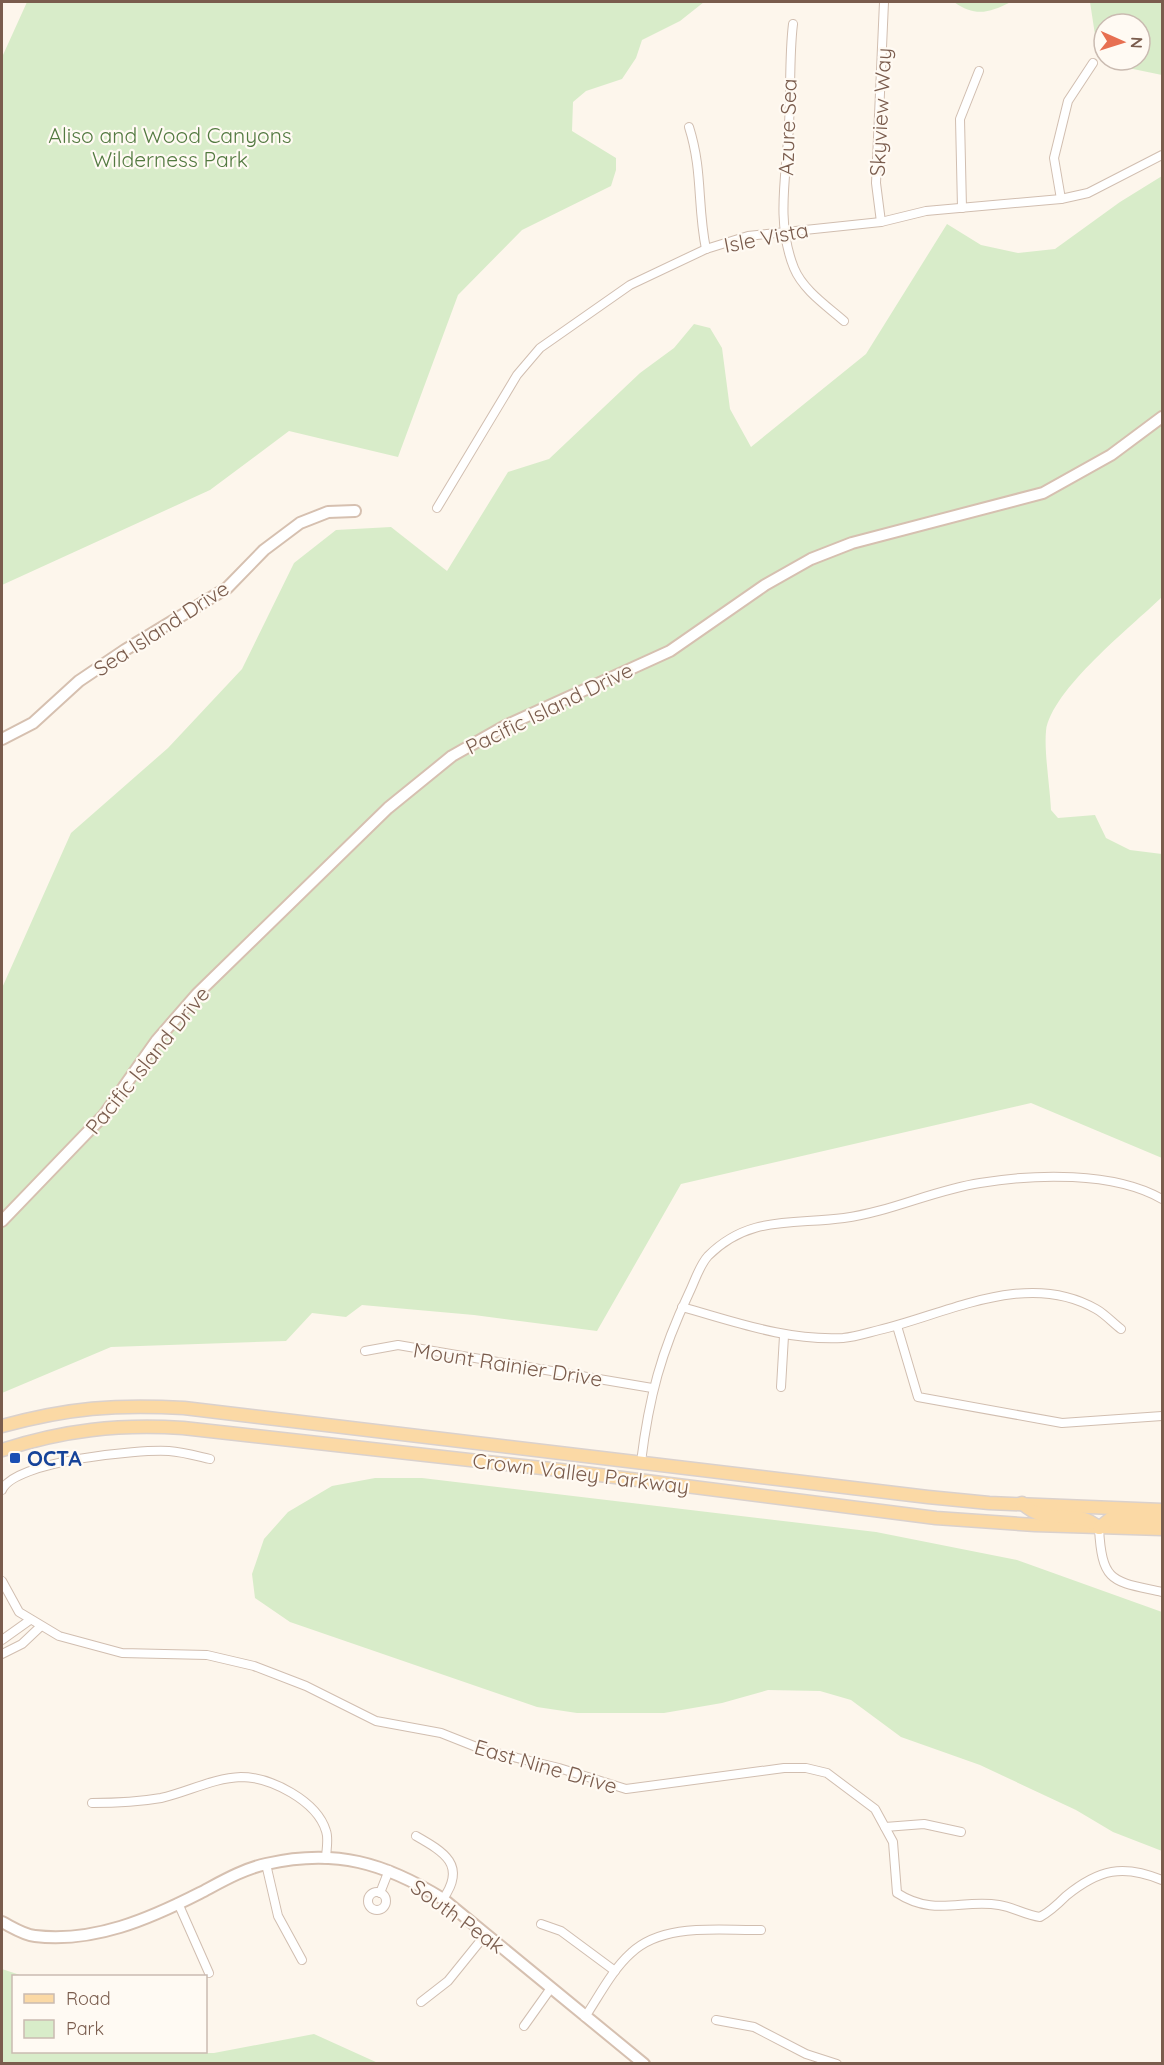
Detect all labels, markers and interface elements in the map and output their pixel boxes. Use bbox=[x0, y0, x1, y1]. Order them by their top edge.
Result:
north arrow bbox=[1092, 12, 1152, 72]
text: N bbox=[1127, 36, 1147, 49]
street label: Skyview Way bbox=[864, 47, 896, 177]
street label: Azure Sea bbox=[772, 78, 802, 176]
park label: Aliso and Wood Canyons Wilderness Park bbox=[48, 122, 292, 172]
street label: Isle Vista bbox=[722, 216, 810, 258]
street label: Sea Island Drive bbox=[88, 575, 234, 681]
street label: Pacific Island Drive bbox=[461, 656, 637, 760]
street label: Pacific Island Drive bbox=[79, 981, 215, 1139]
street label: Mount Rainier Drive bbox=[412, 1336, 604, 1392]
place label: OCTA bbox=[27, 1445, 82, 1471]
street label: Crown Valley Parkway bbox=[471, 1447, 691, 1499]
marker: OCTA bbox=[8, 1451, 22, 1465]
street label: East Nine Drive bbox=[472, 1733, 620, 1799]
street label: South Peak bbox=[406, 1873, 510, 1959]
legend bbox=[12, 1975, 207, 2053]
text: Road bbox=[66, 1987, 111, 2010]
text: Park bbox=[66, 2017, 104, 2040]

